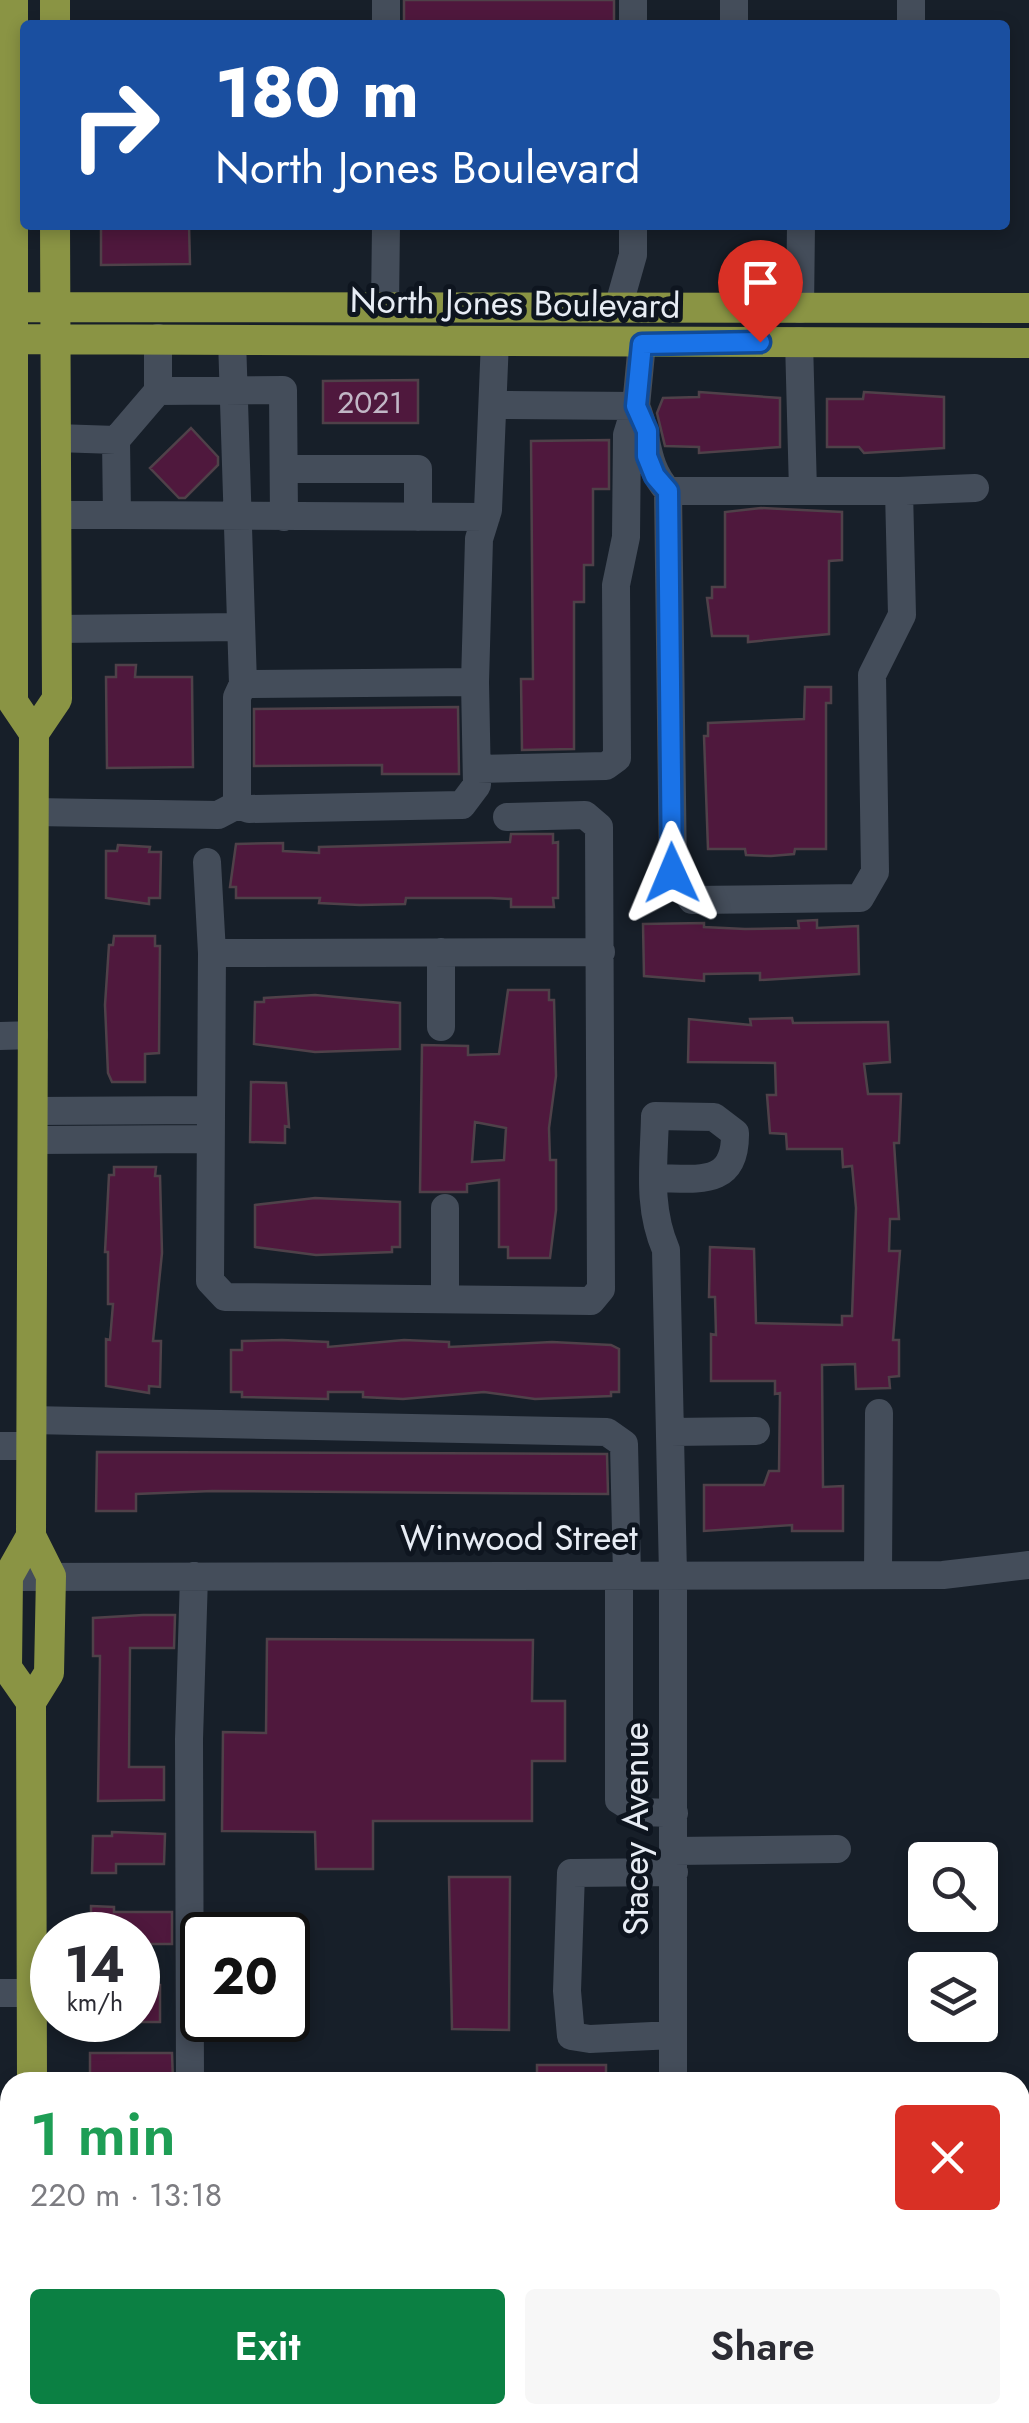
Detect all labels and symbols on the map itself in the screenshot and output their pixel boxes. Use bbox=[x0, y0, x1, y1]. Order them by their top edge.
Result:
pin bbox=[718, 240, 803, 343]
street label: North Jones Boulevard bbox=[349, 275, 681, 331]
house number: 2021 bbox=[337, 381, 403, 424]
position arrow bbox=[620, 821, 724, 925]
street label: Winwood Street bbox=[400, 1513, 638, 1563]
street label: Stacey Avenue bbox=[611, 1722, 661, 1936]
speed limit sign: 20 bbox=[180, 1912, 310, 2042]

